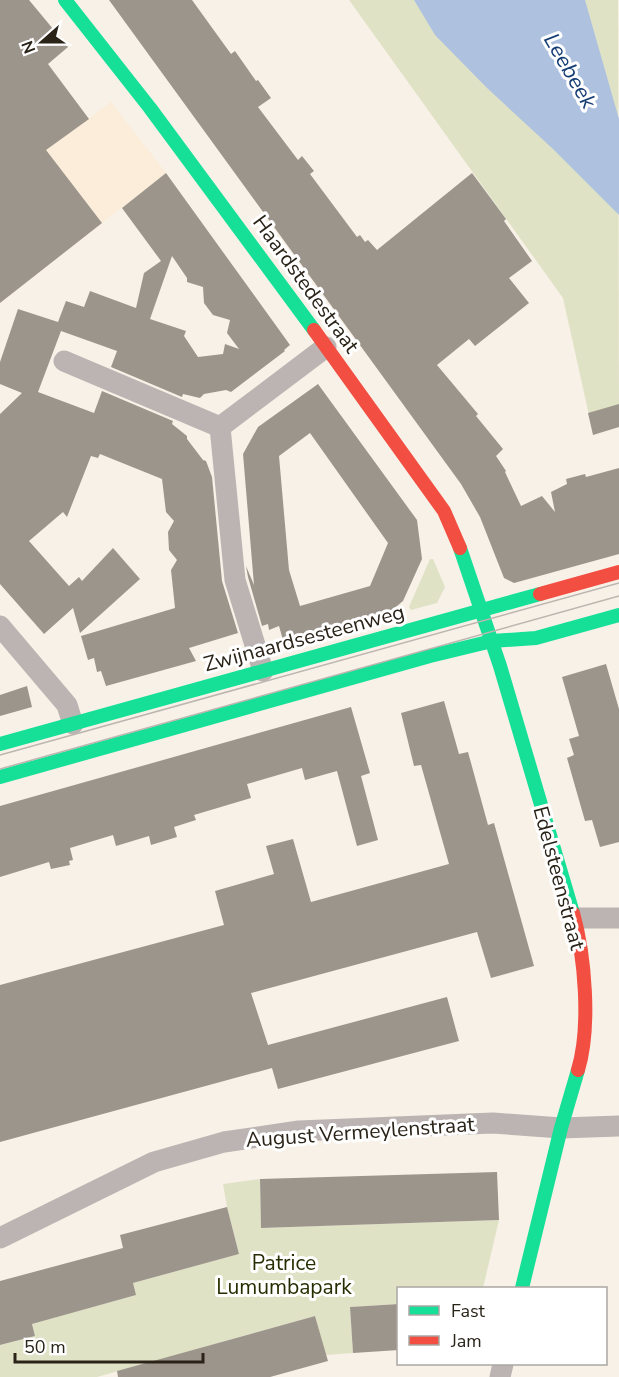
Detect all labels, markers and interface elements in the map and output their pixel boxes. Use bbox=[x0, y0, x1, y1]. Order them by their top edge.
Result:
north arrow bbox=[12, 12, 72, 72]
water label: Leebeek bbox=[536, 28, 604, 115]
text: N bbox=[17, 37, 41, 57]
street label: Haardstedestraat bbox=[246, 209, 366, 359]
street label: Zwijnaardsesteenweg bbox=[201, 598, 407, 678]
street label: Edelsteenstraat bbox=[526, 803, 592, 954]
street label: August Vermeylenstraat bbox=[245, 1110, 476, 1154]
park label: Patrice Lumumbapark bbox=[216, 1249, 352, 1301]
legend bbox=[397, 1287, 607, 1365]
text: Fast bbox=[451, 1299, 486, 1323]
scale bar bbox=[15, 1326, 202, 1364]
text: Jam bbox=[450, 1329, 482, 1353]
text: 50 m bbox=[24, 1335, 66, 1359]

